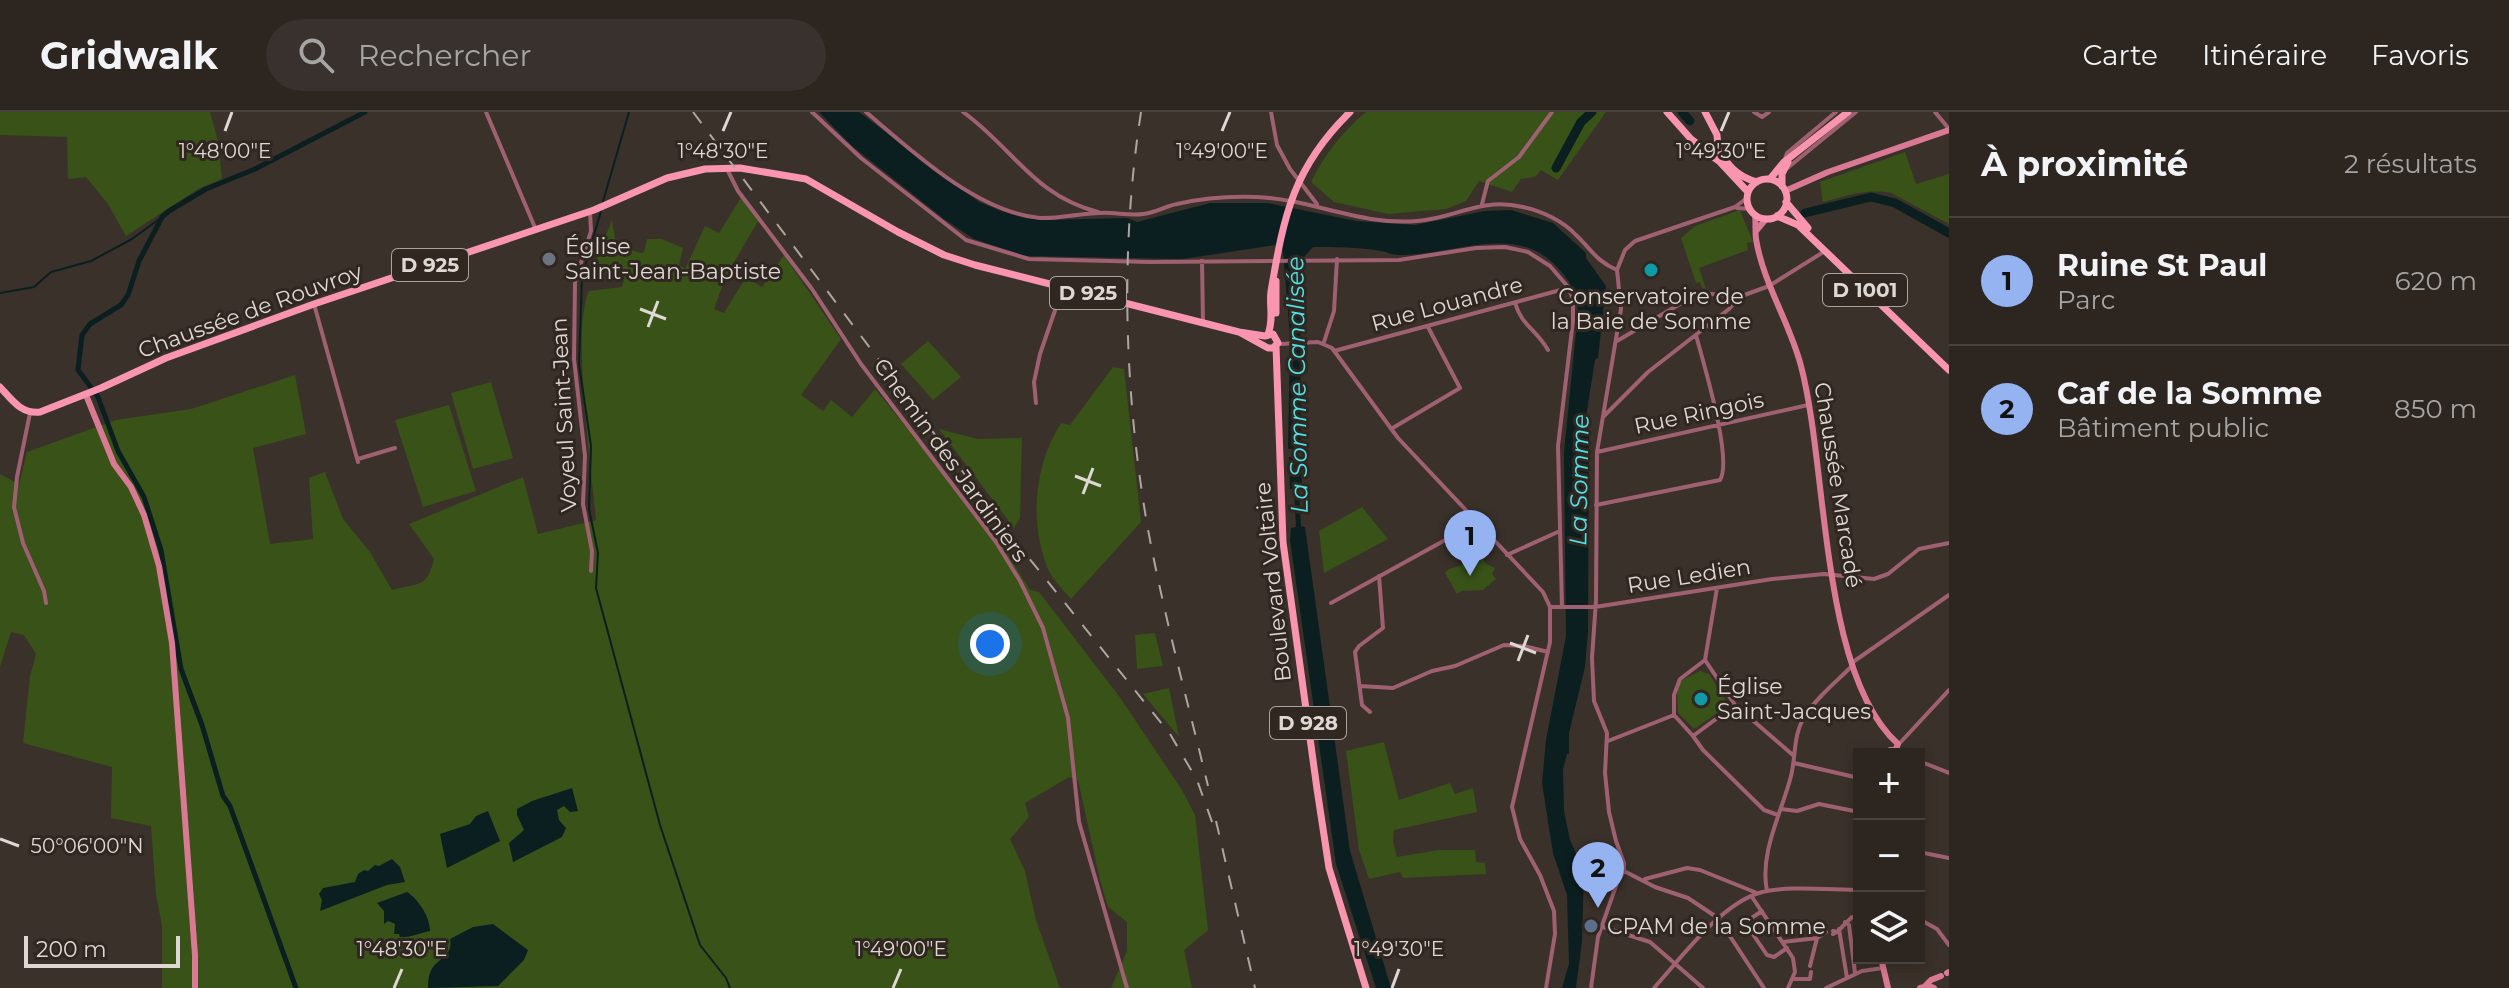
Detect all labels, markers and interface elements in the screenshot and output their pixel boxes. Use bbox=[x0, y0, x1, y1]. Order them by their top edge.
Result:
search box bbox=[266, 19, 826, 91]
text: Gridwalk bbox=[40, 32, 218, 79]
icon: search bbox=[294, 33, 338, 77]
text: Rechercher bbox=[358, 37, 531, 74]
text: Carte bbox=[2082, 38, 2158, 72]
text: Itinéraire bbox=[2202, 38, 2327, 72]
text: Favoris bbox=[2371, 38, 2469, 72]
text: 1°48'00"E bbox=[179, 139, 271, 163]
text: 1°48'30"E bbox=[678, 139, 768, 163]
text: 1°49'00"E bbox=[1176, 139, 1268, 163]
text: 1°49'30"E bbox=[1676, 139, 1766, 163]
text: À proximité bbox=[1981, 143, 2188, 185]
text: 2 résultats bbox=[2344, 148, 2477, 180]
place label: Église Saint-Jean-Baptiste bbox=[565, 233, 781, 285]
text: Ruine St Paul bbox=[2057, 247, 2267, 284]
road number: D 925 bbox=[392, 249, 468, 281]
marker: Église Saint-Jean-Baptiste bbox=[540, 250, 558, 268]
water label: La Somme Canalisée bbox=[1280, 256, 1314, 514]
street label: Chaussée de Rouvroy bbox=[134, 258, 366, 364]
marker: Conservatoire de la Baie de Somme bbox=[1642, 261, 1660, 279]
text: 1 bbox=[2002, 265, 2012, 297]
text: 620 m bbox=[2395, 265, 2477, 297]
street label: Rue Louandre bbox=[1368, 271, 1526, 337]
road number: D 1001 bbox=[1823, 274, 1907, 306]
road number: D 925 bbox=[1050, 277, 1126, 309]
place label: Conservatoire de la Baie de Somme bbox=[1551, 283, 1751, 335]
text: Parc bbox=[2057, 284, 2115, 316]
street label: Voyeul Saint-Jean bbox=[545, 317, 583, 513]
street label: Chemin des Jardiniers bbox=[868, 353, 1034, 567]
text: Caf de la Somme bbox=[2057, 375, 2322, 412]
street label: Chaussée Marcadé bbox=[1808, 380, 1868, 590]
street label: Rue Ringois bbox=[1632, 386, 1767, 440]
text: 2 bbox=[1999, 393, 2015, 425]
text: 850 m bbox=[2394, 393, 2477, 425]
text: Bâtiment public bbox=[2057, 412, 2269, 444]
water label: La Somme bbox=[1563, 414, 1595, 546]
street label: Boulevard Voltaire bbox=[1249, 481, 1297, 683]
pin: 1 bbox=[1444, 510, 1496, 576]
street label: Rue Ledien bbox=[1625, 553, 1753, 599]
your location bbox=[970, 624, 1010, 664]
place label: Église Saint-Jacques bbox=[1717, 673, 1871, 725]
marker: Église Saint-Jacques bbox=[1692, 690, 1710, 708]
road number: D 928 bbox=[1270, 707, 1346, 739]
map controls bbox=[1853, 748, 1925, 964]
button: + bbox=[1853, 748, 1925, 820]
button: − bbox=[1853, 820, 1925, 892]
text: 50°06'00"N bbox=[31, 834, 143, 858]
pin: 2 bbox=[1572, 842, 1624, 908]
button: layers bbox=[1853, 892, 1925, 964]
place label: CPAM de la Somme bbox=[1607, 913, 1826, 940]
marker: CPAM de la Somme bbox=[1582, 917, 1600, 935]
scale bar bbox=[24, 932, 180, 968]
text: 200 m bbox=[36, 936, 107, 963]
text: 1°48'30"E bbox=[357, 937, 447, 961]
text: 1°49'00"E bbox=[855, 937, 947, 961]
text: 1°49'30"E bbox=[1354, 937, 1444, 961]

